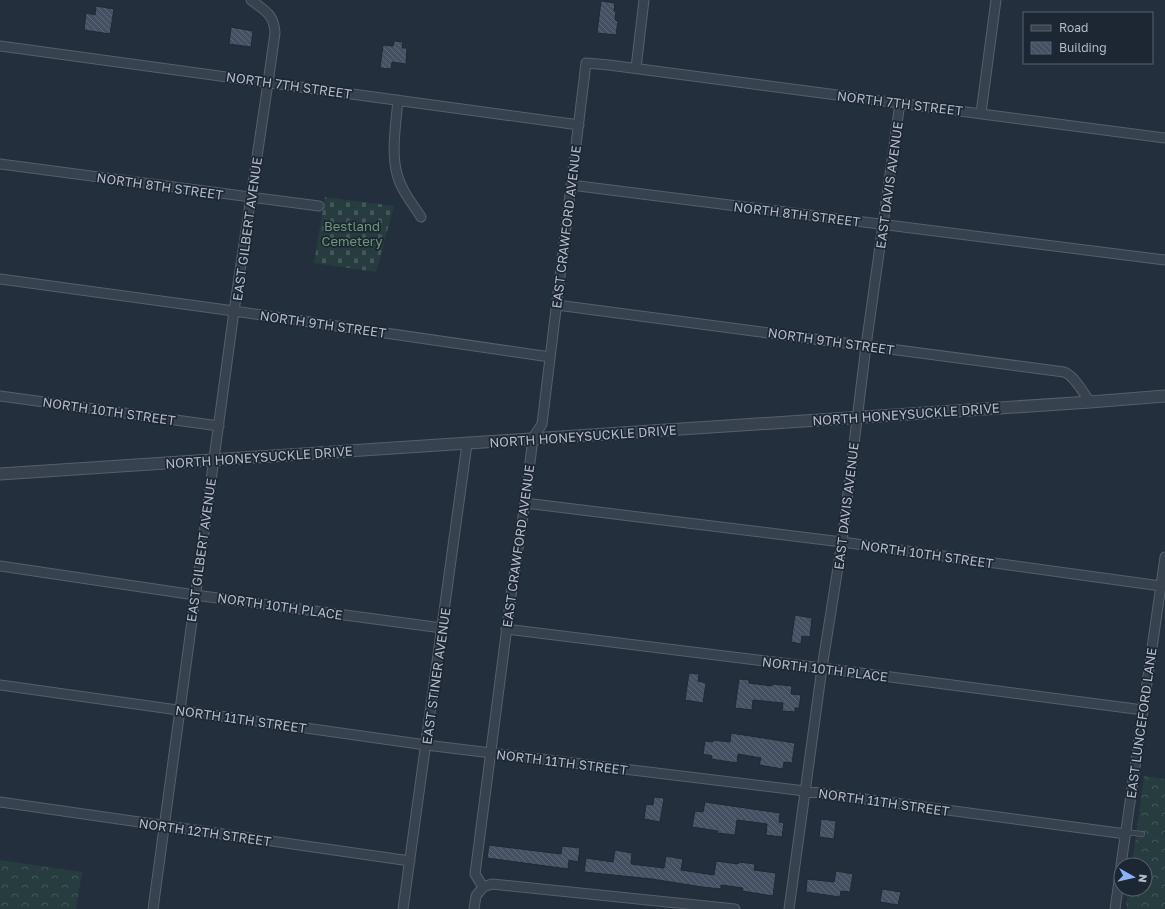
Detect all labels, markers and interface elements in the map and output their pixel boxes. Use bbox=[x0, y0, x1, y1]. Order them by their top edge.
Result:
legend bbox=[1023, 12, 1153, 64]
text: Road bbox=[1059, 20, 1088, 35]
text: Building bbox=[1059, 40, 1107, 55]
street label: NORTH 7TH STREET bbox=[225, 68, 353, 102]
street label: NORTH 7TH STREET bbox=[836, 87, 964, 119]
street label: EAST DAVIS AVENUE bbox=[872, 120, 906, 250]
street label: EAST CRAWFORD AVENUE bbox=[548, 145, 584, 309]
street label: EAST GILBERT AVENUE bbox=[229, 156, 265, 302]
street label: NORTH 8TH STREET bbox=[96, 169, 224, 203]
street label: NORTH 8TH STREET bbox=[733, 198, 861, 230]
park label: Bestland Cemetery bbox=[322, 218, 383, 249]
street label: NORTH 9TH STREET bbox=[259, 307, 387, 341]
street label: NORTH 9TH STREET bbox=[767, 324, 895, 358]
street label: NORTH 10TH STREET bbox=[41, 394, 177, 428]
street label: NORTH HONEYSUCKLE DRIVE bbox=[812, 399, 1000, 429]
street label: NORTH HONEYSUCKLE DRIVE bbox=[489, 421, 677, 451]
street label: EAST DAVIS AVENUE bbox=[830, 441, 862, 571]
street label: NORTH HONEYSUCKLE DRIVE bbox=[165, 442, 353, 472]
street label: EAST CRAWFORD AVENUE bbox=[499, 464, 537, 628]
street label: EAST GILBERT AVENUE bbox=[183, 477, 219, 623]
street label: NORTH 10TH STREET bbox=[859, 537, 995, 571]
street label: NORTH 10TH PLACE bbox=[216, 589, 344, 623]
street label: EAST STINER AVENUE bbox=[418, 607, 454, 745]
street label: EAST LUNCEFORD LANE bbox=[1123, 647, 1160, 799]
street label: NORTH 10TH PLACE bbox=[761, 653, 889, 685]
street label: NORTH 11TH STREET bbox=[174, 702, 308, 736]
street label: NORTH 11TH STREET bbox=[495, 746, 629, 778]
street label: NORTH 11TH STREET bbox=[817, 785, 951, 819]
street label: NORTH 12TH STREET bbox=[138, 815, 272, 849]
north arrow bbox=[1113, 857, 1153, 897]
text: N bbox=[1136, 873, 1150, 884]

